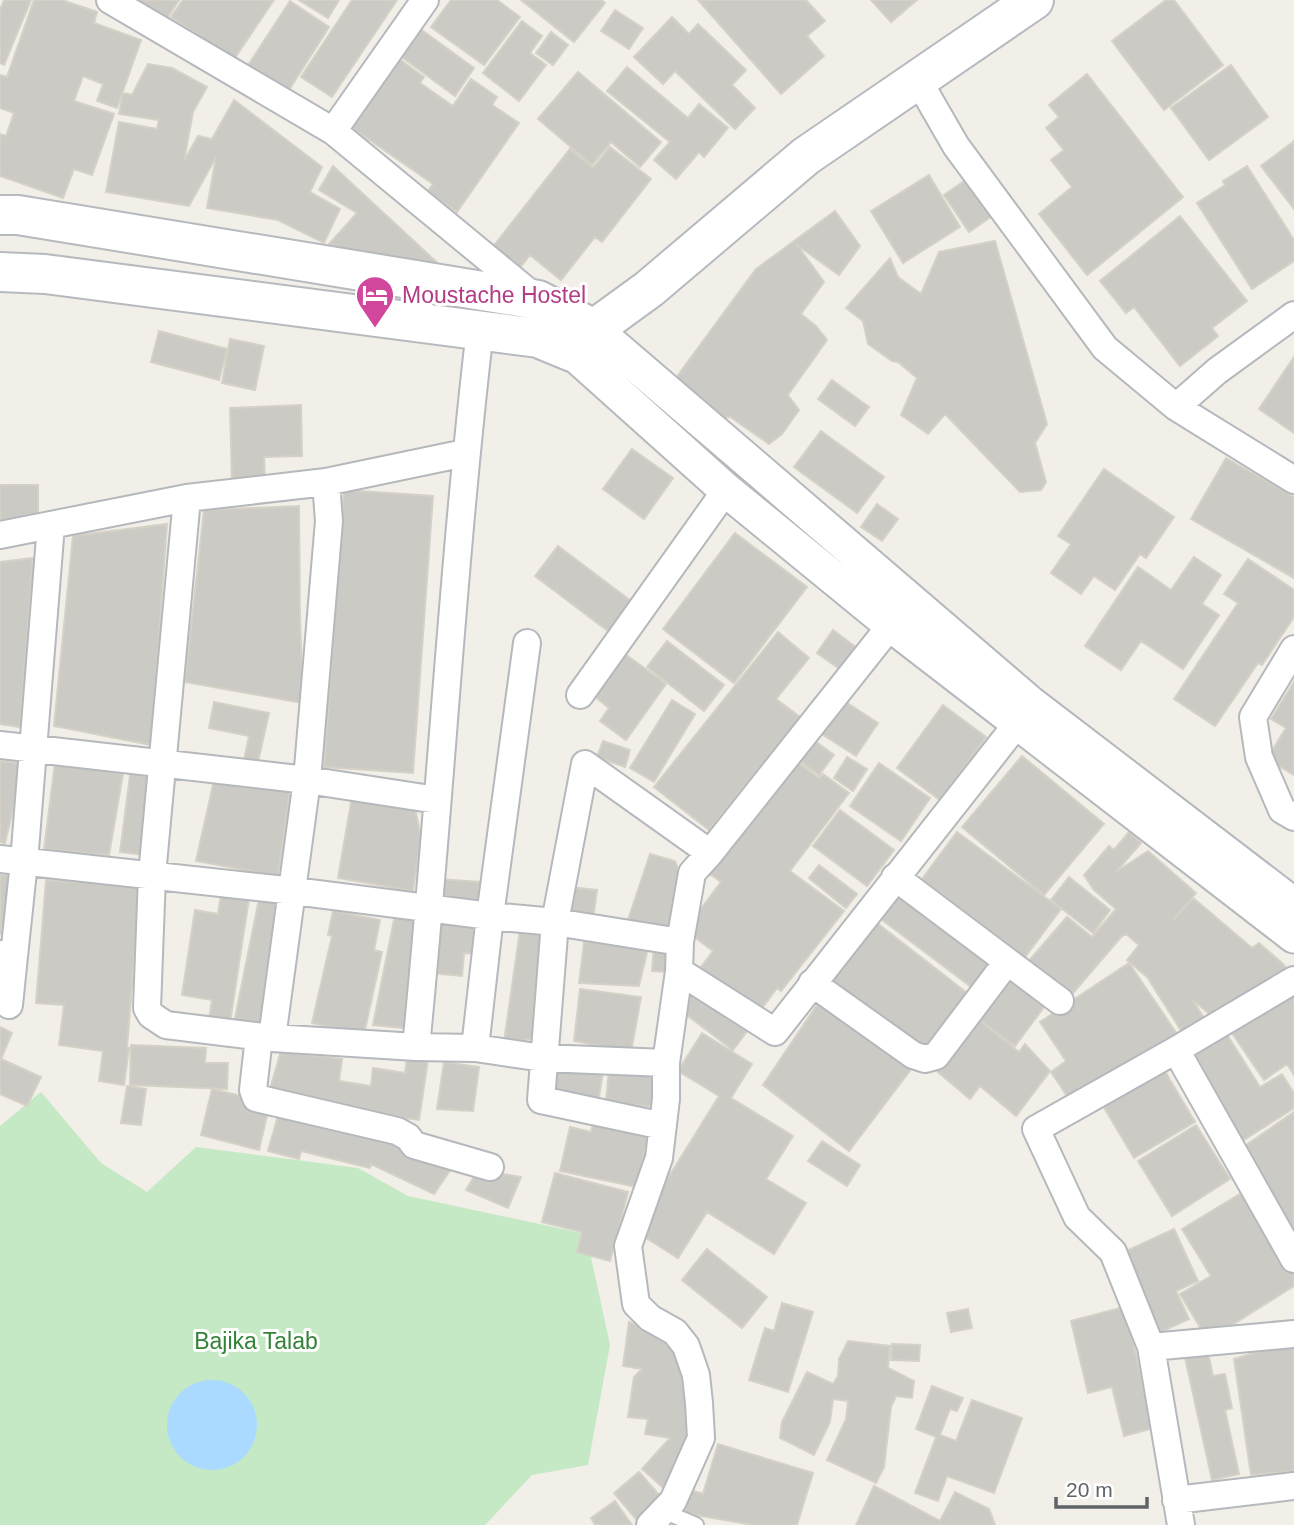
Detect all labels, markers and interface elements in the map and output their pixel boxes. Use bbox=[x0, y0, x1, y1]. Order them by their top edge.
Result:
hotel icon: Moustache Hostel bbox=[354, 274, 396, 329]
place label: Moustache Hostel bbox=[402, 282, 586, 308]
park label: Bajika Talab bbox=[194, 1328, 318, 1354]
scale bar bbox=[1056, 1466, 1147, 1510]
text: 20 m bbox=[1066, 1478, 1113, 1501]

